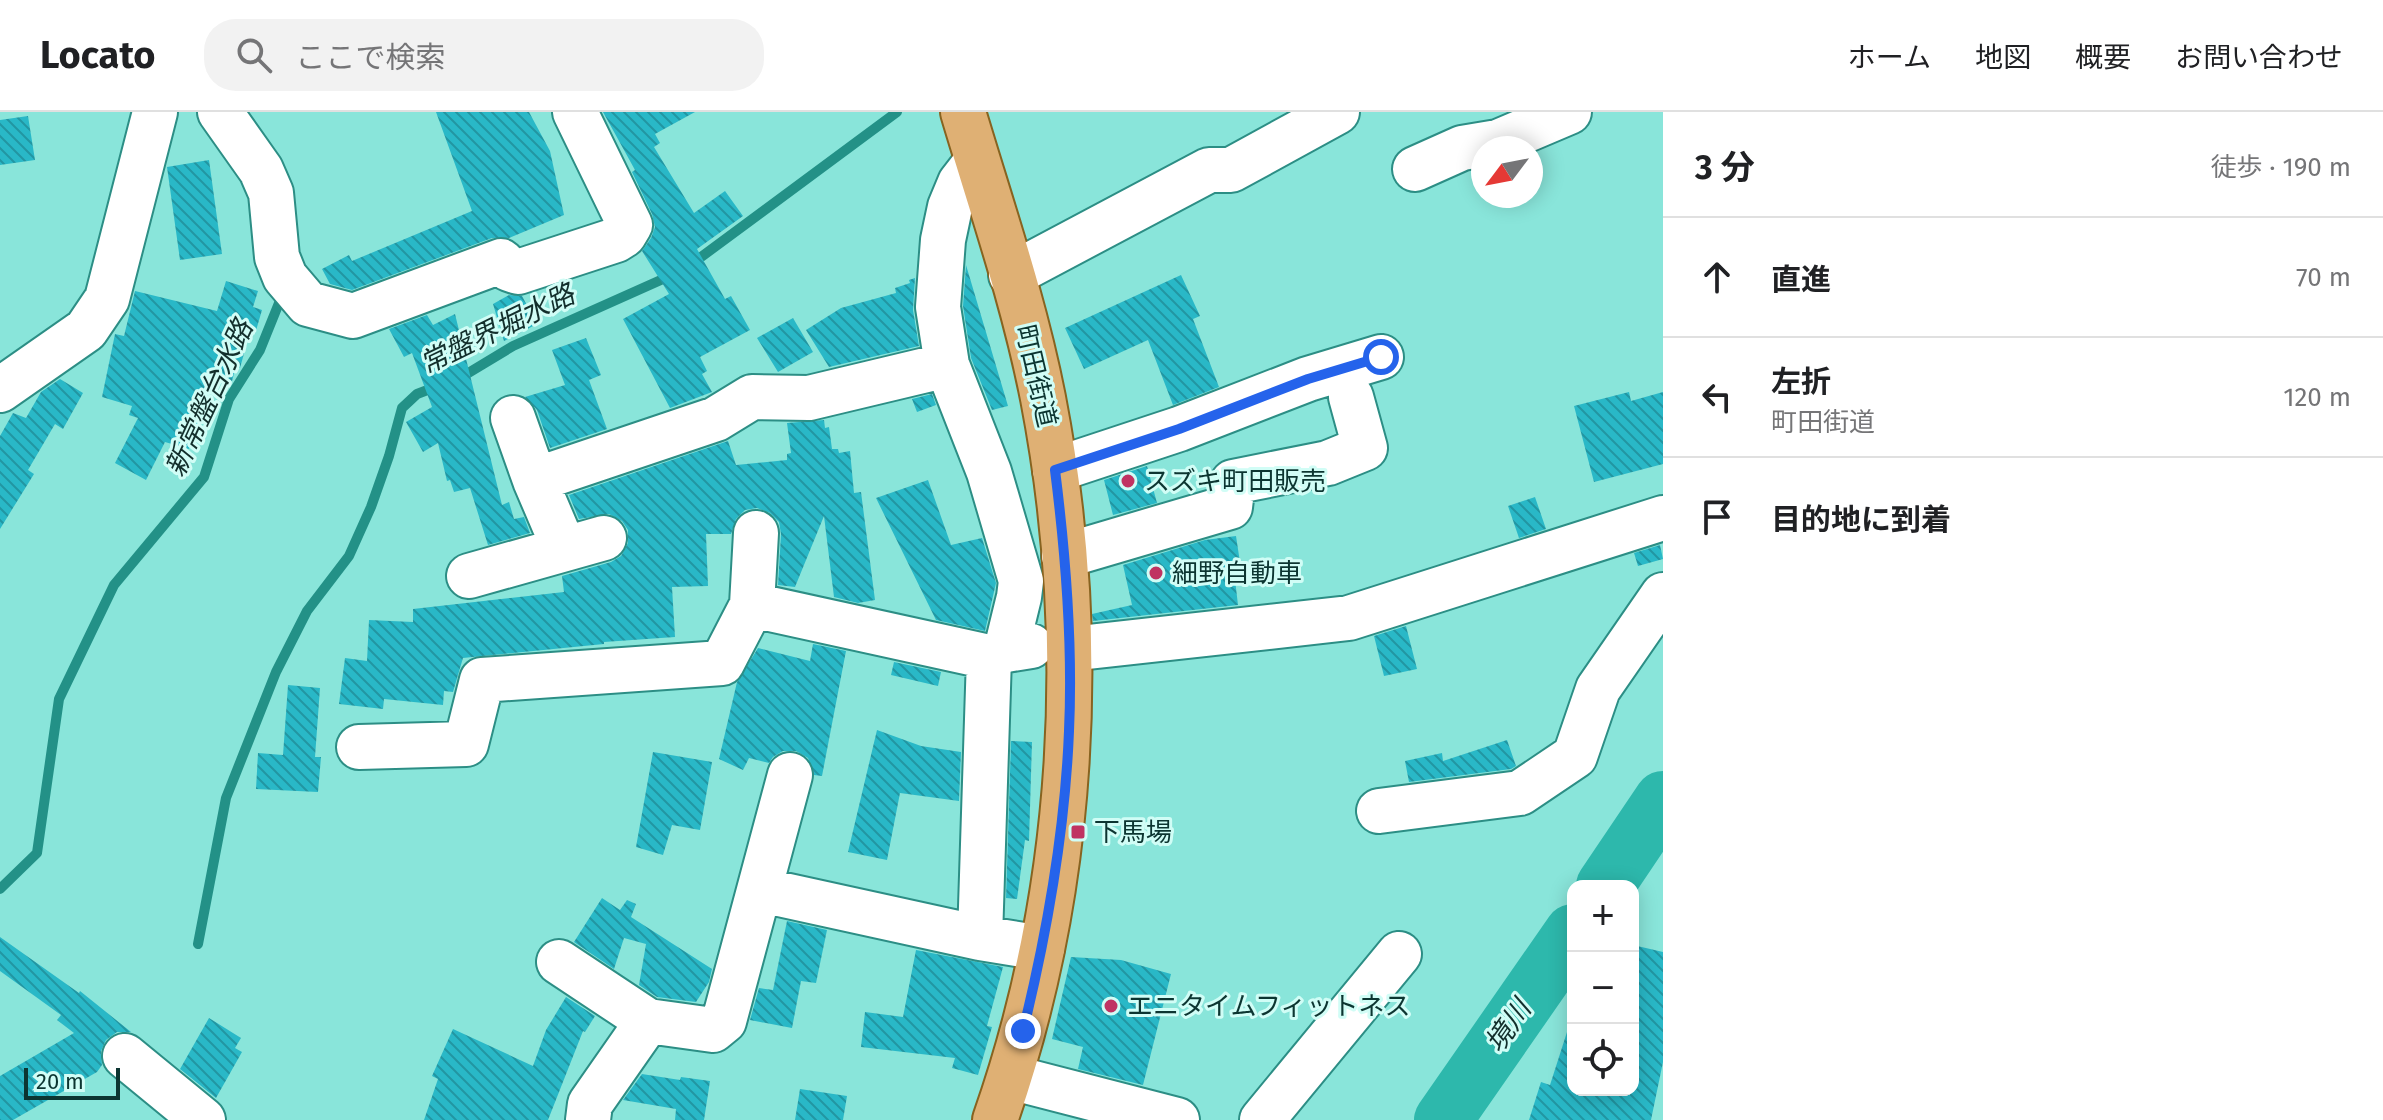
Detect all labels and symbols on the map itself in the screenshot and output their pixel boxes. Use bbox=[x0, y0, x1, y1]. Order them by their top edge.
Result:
north arrow bbox=[1471, 136, 1543, 208]
water label: 常盤界堀水路 bbox=[414, 276, 582, 381]
water label: 新常盤台水路 bbox=[159, 313, 260, 481]
street label: 町田街道 bbox=[1009, 322, 1063, 430]
route start bbox=[1363, 339, 1399, 375]
place label: スズキ町田販売 bbox=[1144, 466, 1326, 497]
marker: スズキ町田販売 bbox=[1119, 472, 1137, 490]
place label: 細野自動車 bbox=[1172, 558, 1302, 589]
marker: 細野自動車 bbox=[1147, 564, 1165, 582]
place label: 下馬場 bbox=[1094, 817, 1172, 848]
marker: 下馬場 bbox=[1069, 823, 1087, 841]
place label: エニタイムフィットネス bbox=[1127, 991, 1410, 1022]
water label: 境川 bbox=[1478, 991, 1539, 1058]
marker: エニタイムフィットネス bbox=[1102, 997, 1120, 1015]
route end bbox=[1005, 1013, 1041, 1049]
scale bar bbox=[24, 1064, 120, 1100]

